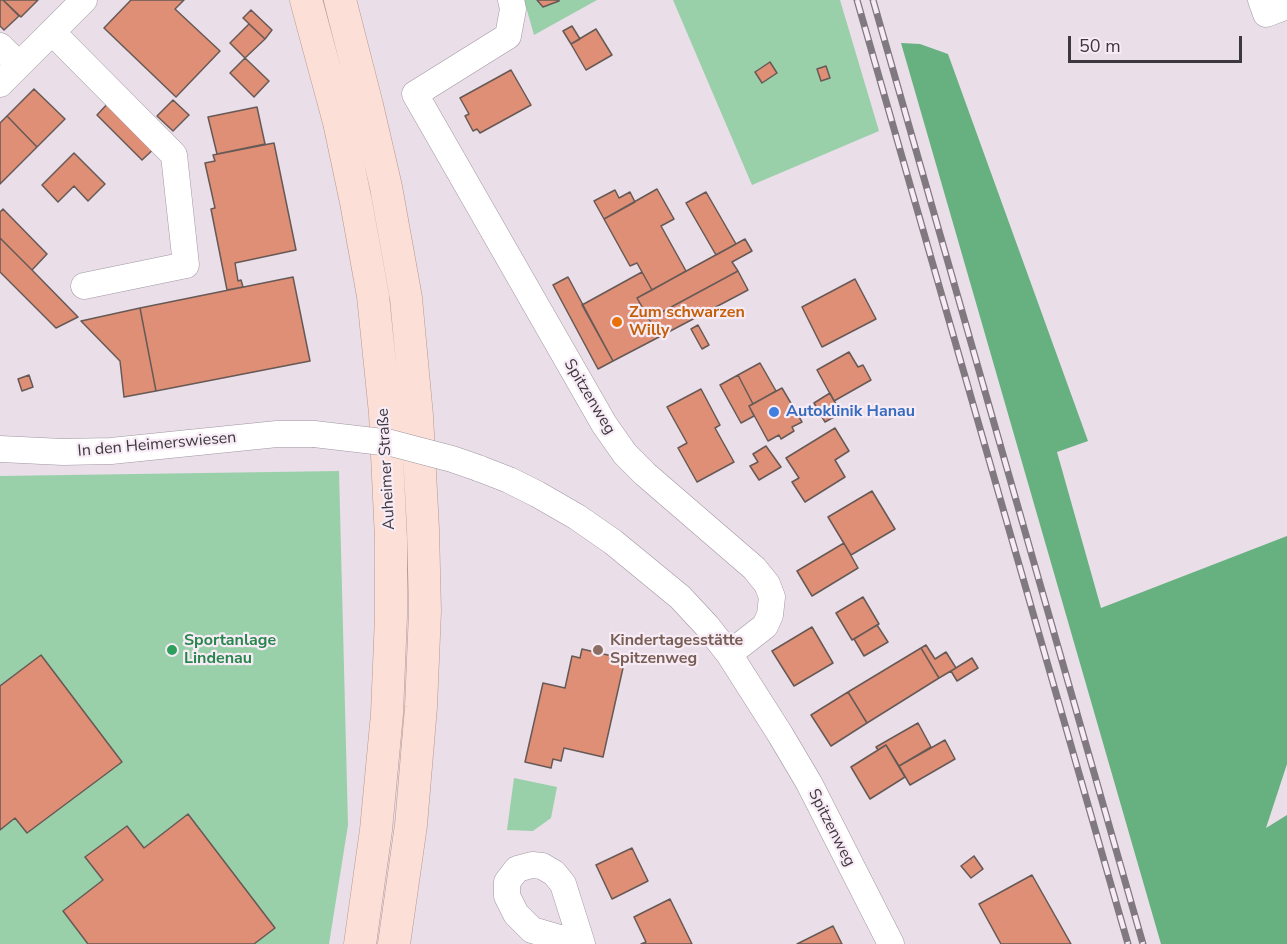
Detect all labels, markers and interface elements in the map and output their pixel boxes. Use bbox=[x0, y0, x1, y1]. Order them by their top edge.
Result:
scale bar bbox=[1071, 24, 1245, 62]
text: 50 m bbox=[1079, 34, 1121, 58]
place label: Zum schwarzen Willy bbox=[629, 303, 745, 341]
marker: Zum schwarzen Willy bbox=[610, 315, 624, 329]
street label: Spitzenweg bbox=[559, 356, 619, 438]
place label: Autoklinik Hanau bbox=[786, 402, 915, 422]
marker: Autoklinik Hanau bbox=[767, 405, 781, 419]
street label: Auheimer Straße bbox=[374, 408, 400, 530]
street label: In den Heimerswiesen bbox=[77, 429, 237, 461]
place label: Sportanlage Lindenau bbox=[184, 631, 276, 669]
place label: Kindertagesstätte Spitzenweg bbox=[610, 631, 743, 669]
marker: Sportanlage Lindenau bbox=[165, 643, 179, 657]
marker: Kindertagesstätte Spitzenweg bbox=[591, 643, 605, 657]
street label: Spitzenweg bbox=[803, 786, 859, 870]

